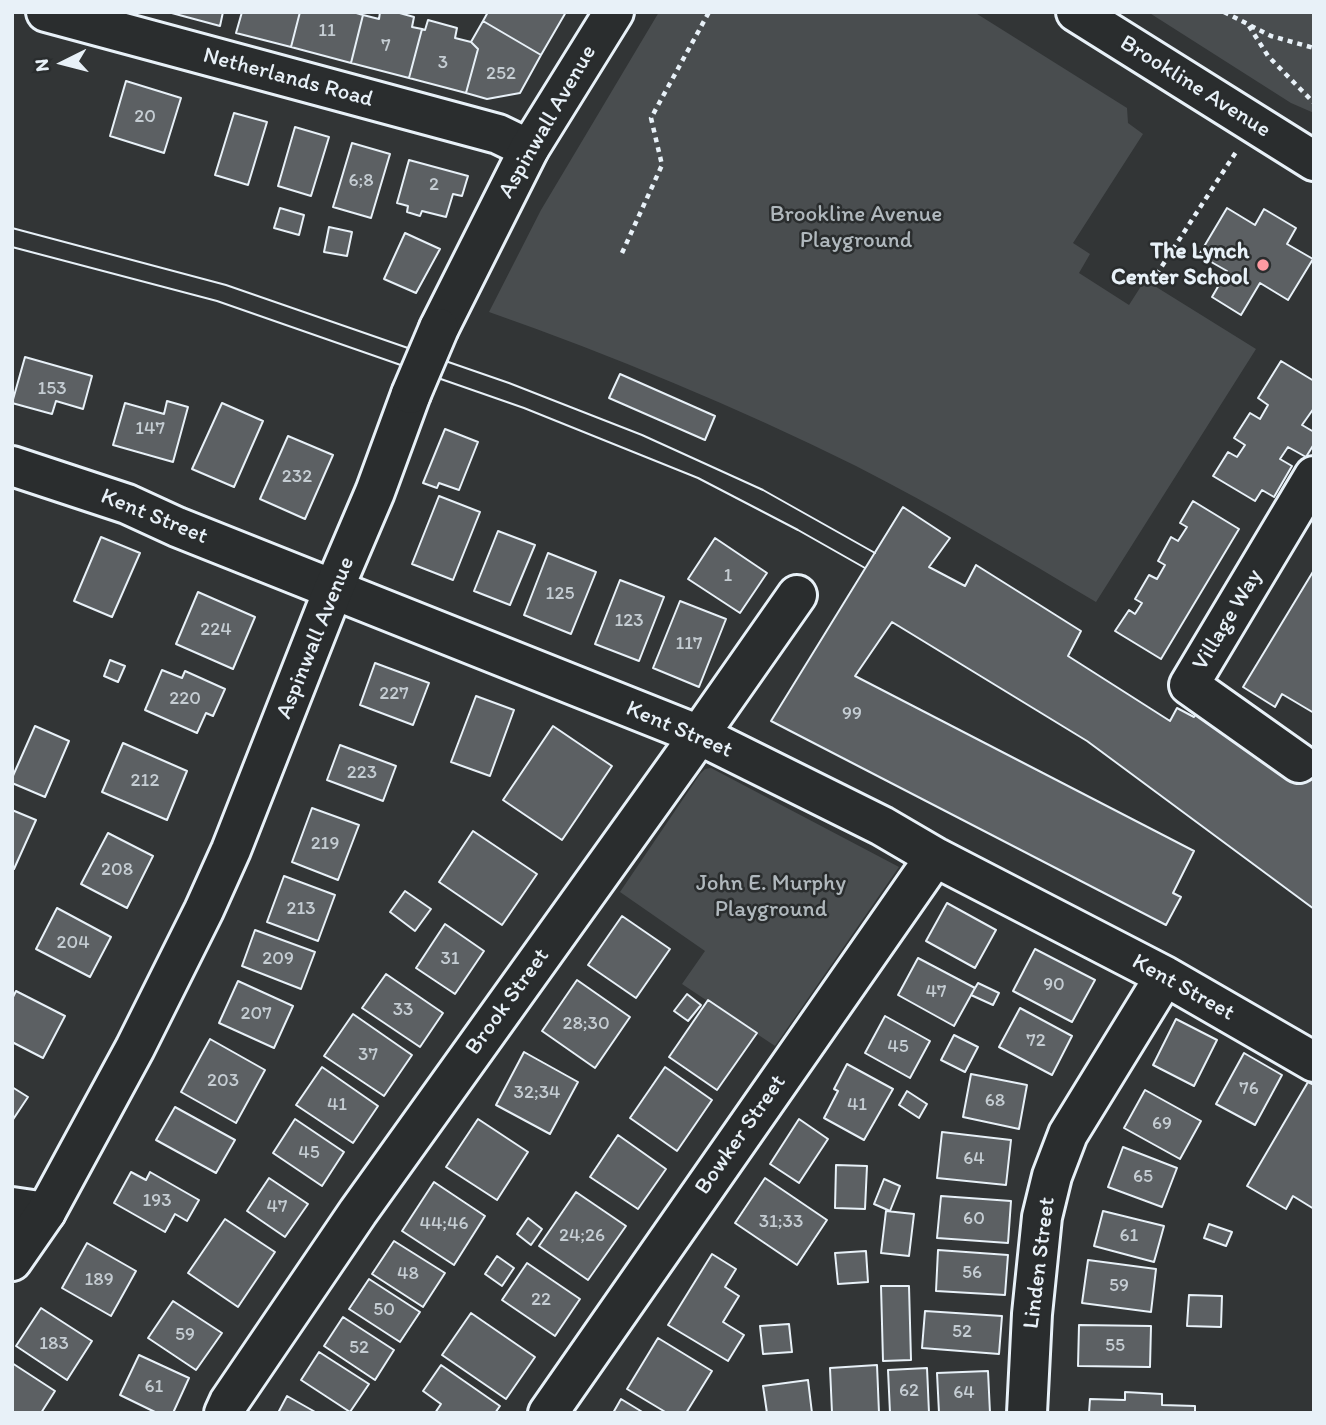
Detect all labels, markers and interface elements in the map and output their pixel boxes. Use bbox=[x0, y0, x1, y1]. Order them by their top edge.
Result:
house number: 11 bbox=[318, 20, 336, 42]
north arrow bbox=[28, 28, 98, 98]
street label: Brookline Avenue bbox=[1115, 30, 1275, 144]
house number: 7 bbox=[381, 35, 391, 57]
street label: Aspinwall Avenue bbox=[493, 40, 603, 204]
street label: Netherlands Road bbox=[200, 42, 376, 114]
house number: 3 bbox=[438, 52, 448, 74]
text: N bbox=[30, 58, 54, 73]
house number: 252 bbox=[486, 63, 516, 85]
house number: 20 bbox=[134, 106, 156, 128]
house number: 6;8 bbox=[348, 170, 374, 192]
house number: 2 bbox=[429, 174, 439, 196]
park label: Brookline Avenue Playground bbox=[770, 201, 942, 255]
place label: The Lynch Center School bbox=[1111, 238, 1249, 292]
marker: The Lynch Center School bbox=[1255, 257, 1271, 273]
house number: 153 bbox=[37, 378, 67, 400]
house number: 147 bbox=[135, 418, 165, 440]
house number: 232 bbox=[282, 466, 312, 488]
street label: Kent Street bbox=[96, 483, 212, 551]
street label: Aspinwall Avenue bbox=[271, 553, 361, 723]
street label: Village Way bbox=[1187, 564, 1269, 676]
house number: 1 bbox=[724, 565, 732, 587]
house number: 125 bbox=[546, 583, 574, 605]
house number: 123 bbox=[614, 610, 644, 632]
house number: 224 bbox=[200, 619, 232, 641]
house number: 117 bbox=[675, 633, 703, 655]
house number: 227 bbox=[379, 683, 409, 705]
house number: 220 bbox=[169, 688, 201, 710]
street label: Kent Street bbox=[622, 695, 736, 765]
house number: 99 bbox=[842, 703, 862, 725]
house number: 223 bbox=[347, 762, 377, 784]
house number: 212 bbox=[131, 770, 159, 792]
house number: 219 bbox=[311, 833, 339, 855]
house number: 208 bbox=[101, 859, 133, 881]
park label: John E. Murphy Playground bbox=[696, 870, 846, 924]
house number: 213 bbox=[286, 898, 316, 920]
house number: 204 bbox=[56, 932, 90, 954]
street label: Brook Street bbox=[460, 943, 556, 1061]
house number: 209 bbox=[262, 948, 294, 970]
house number: 31 bbox=[440, 948, 460, 970]
street label: Kent Street bbox=[1127, 949, 1239, 1027]
house number: 90 bbox=[1043, 974, 1065, 996]
house number: 47 bbox=[926, 981, 946, 1003]
house number: 33 bbox=[393, 999, 413, 1021]
house number: 207 bbox=[240, 1003, 272, 1025]
house number: 28;30 bbox=[562, 1013, 610, 1035]
house number: 72 bbox=[1026, 1030, 1046, 1052]
house number: 45 bbox=[887, 1036, 909, 1058]
house number: 37 bbox=[358, 1044, 378, 1066]
house number: 203 bbox=[207, 1070, 239, 1092]
street label: Bowker Street bbox=[690, 1070, 792, 1200]
house number: 76 bbox=[1239, 1078, 1259, 1100]
house number: 32;34 bbox=[514, 1082, 560, 1104]
house number: 68 bbox=[985, 1090, 1005, 1112]
house number: 41 bbox=[327, 1094, 347, 1116]
house number: 41 bbox=[847, 1094, 867, 1116]
house number: 69 bbox=[1152, 1113, 1172, 1135]
house number: 45 bbox=[298, 1142, 320, 1164]
house number: 64 bbox=[963, 1148, 985, 1170]
house number: 65 bbox=[1133, 1166, 1153, 1188]
house number: 193 bbox=[142, 1190, 172, 1212]
street label: Linden Street bbox=[1018, 1195, 1062, 1331]
house number: 47 bbox=[267, 1196, 287, 1218]
house number: 60 bbox=[963, 1208, 985, 1230]
house number: 31;33 bbox=[759, 1211, 803, 1233]
house number: 44;46 bbox=[419, 1213, 469, 1235]
house number: 24;26 bbox=[559, 1225, 605, 1247]
house number: 61 bbox=[1120, 1225, 1138, 1247]
house number: 56 bbox=[962, 1262, 982, 1284]
house number: 48 bbox=[397, 1263, 419, 1285]
house number: 189 bbox=[84, 1269, 114, 1291]
house number: 59 bbox=[1109, 1275, 1129, 1297]
house number: 22 bbox=[531, 1289, 551, 1311]
house number: 50 bbox=[373, 1299, 395, 1321]
house number: 52 bbox=[952, 1321, 972, 1343]
house number: 59 bbox=[175, 1324, 195, 1346]
house number: 183 bbox=[39, 1333, 69, 1355]
house number: 55 bbox=[1105, 1335, 1125, 1357]
house number: 52 bbox=[349, 1337, 369, 1359]
house number: 61 bbox=[145, 1376, 163, 1398]
house number: 62 bbox=[899, 1380, 919, 1402]
house number: 64 bbox=[953, 1382, 975, 1404]

